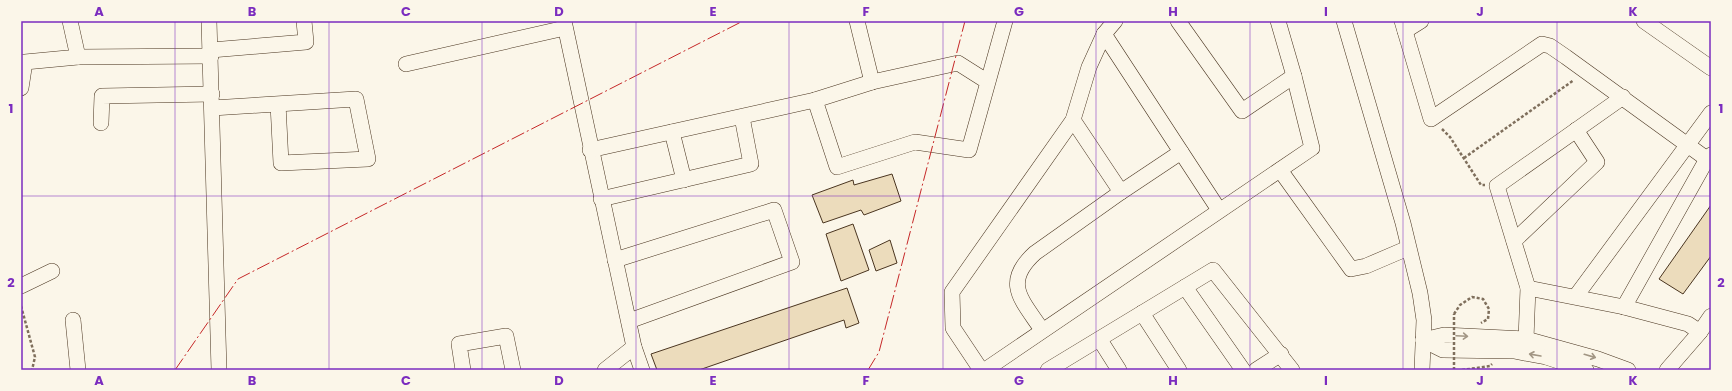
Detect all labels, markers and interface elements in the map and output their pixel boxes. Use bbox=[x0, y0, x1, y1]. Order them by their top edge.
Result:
text: A bbox=[94, 2, 104, 21]
text: B bbox=[248, 2, 257, 21]
text: C bbox=[401, 2, 411, 21]
text: D bbox=[554, 2, 564, 21]
text: E bbox=[709, 2, 717, 21]
text: F bbox=[862, 2, 870, 21]
text: G bbox=[1014, 2, 1024, 21]
text: H bbox=[1168, 2, 1178, 21]
text: I bbox=[1324, 2, 1328, 21]
text: J bbox=[1476, 2, 1484, 21]
text: K bbox=[1628, 2, 1638, 21]
text: 1 bbox=[9, 99, 13, 118]
text: 1 bbox=[1719, 99, 1723, 118]
text: 2 bbox=[7, 273, 15, 292]
text: 2 bbox=[1717, 273, 1725, 292]
one-way arrow bbox=[1455, 332, 1468, 340]
one-way arrow bbox=[1529, 351, 1542, 359]
one-way arrow bbox=[1583, 353, 1596, 360]
text: A bbox=[94, 371, 104, 390]
text: B bbox=[248, 371, 257, 390]
text: C bbox=[401, 371, 411, 390]
text: D bbox=[554, 371, 564, 390]
text: E bbox=[709, 371, 717, 390]
text: F bbox=[862, 371, 870, 390]
text: G bbox=[1014, 371, 1024, 390]
text: H bbox=[1168, 371, 1178, 390]
text: I bbox=[1324, 371, 1328, 390]
text: J bbox=[1476, 371, 1484, 390]
text: K bbox=[1628, 371, 1638, 390]

